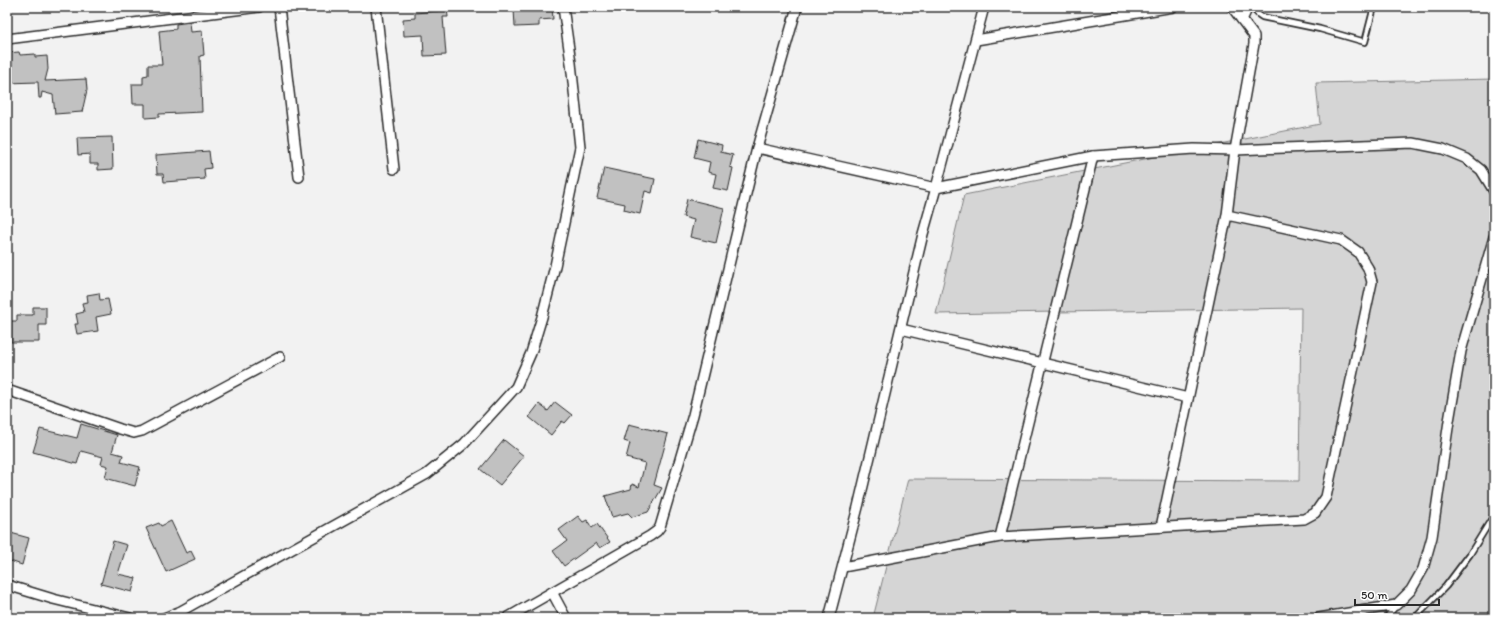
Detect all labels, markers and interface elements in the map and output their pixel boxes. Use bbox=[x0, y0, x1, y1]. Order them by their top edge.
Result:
scale bar bbox=[1355, 581, 1439, 607]
text: 50 m bbox=[1361, 588, 1387, 602]

